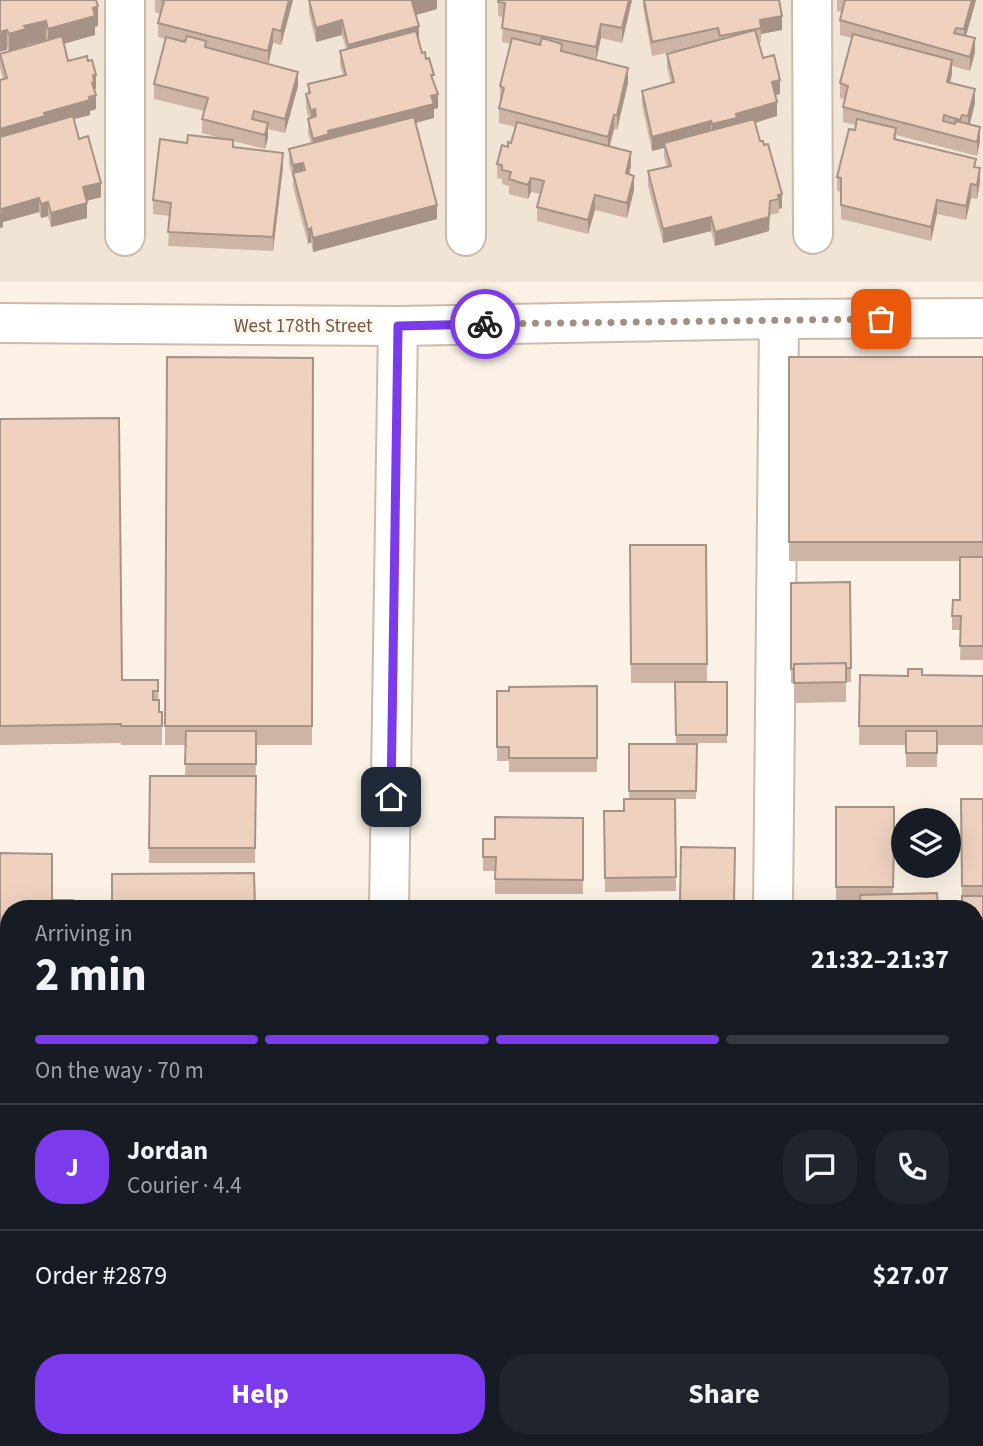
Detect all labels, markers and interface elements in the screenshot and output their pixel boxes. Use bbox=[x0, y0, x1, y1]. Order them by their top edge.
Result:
courier bbox=[450, 289, 520, 359]
pin bbox=[851, 289, 911, 349]
icon: bag bbox=[862, 300, 900, 338]
icon: bike bbox=[466, 305, 504, 343]
street label: West 178th Street bbox=[234, 313, 373, 340]
pin bbox=[361, 767, 421, 827]
icon: home bbox=[372, 778, 410, 816]
map controls bbox=[891, 808, 961, 878]
button: layers bbox=[891, 808, 961, 878]
text: Arriving in bbox=[35, 917, 133, 950]
text: 21:32–21:37 bbox=[811, 941, 949, 978]
text: 2 min bbox=[35, 943, 147, 1008]
text: On the way · 70 m bbox=[35, 1054, 204, 1087]
button: chat bbox=[783, 1130, 857, 1204]
button: phone bbox=[875, 1130, 949, 1204]
text: Jordan bbox=[127, 1132, 208, 1169]
text: J bbox=[65, 1149, 79, 1186]
text: Courier · 4.4 bbox=[127, 1169, 242, 1202]
text: Order #2879 bbox=[35, 1257, 167, 1294]
text: $27.07 bbox=[873, 1257, 949, 1294]
button: Help bbox=[35, 1354, 485, 1434]
button: Share bbox=[499, 1354, 949, 1434]

